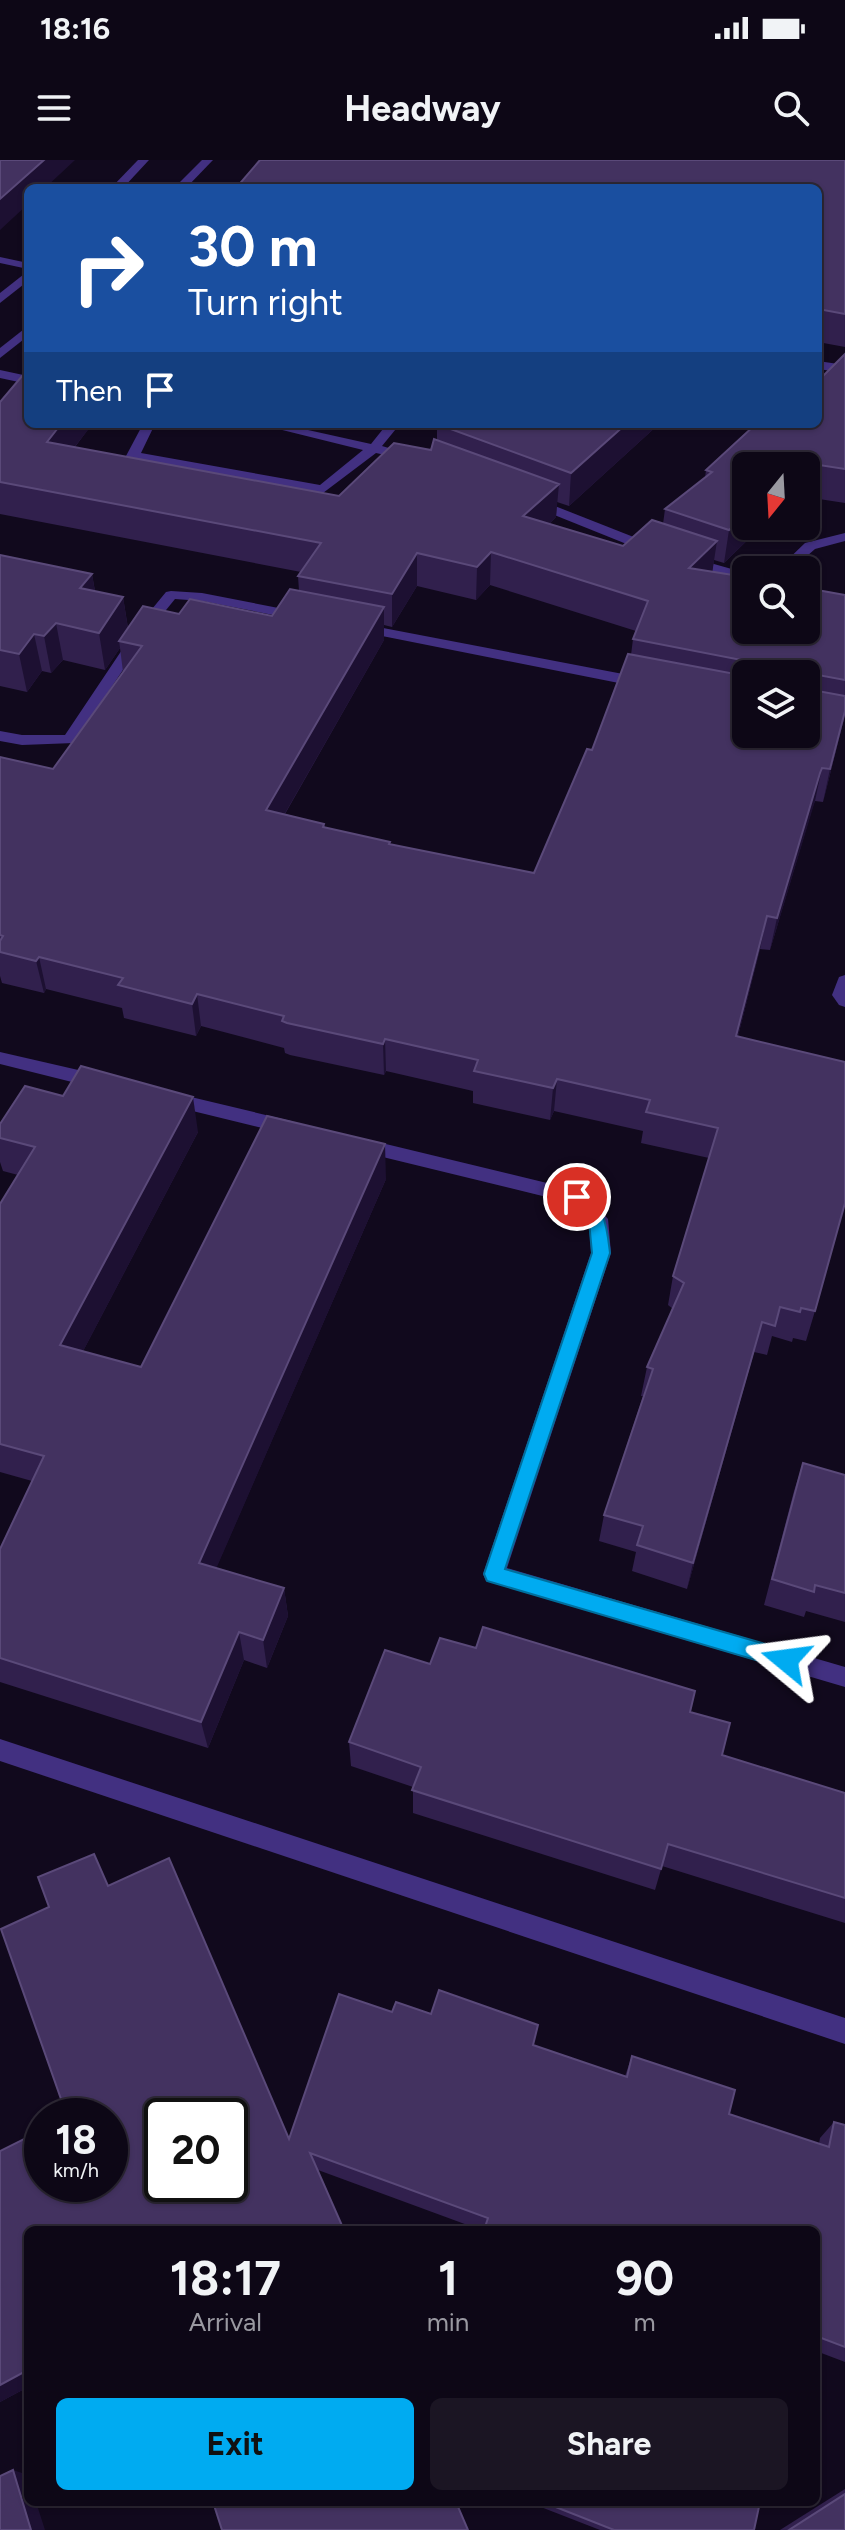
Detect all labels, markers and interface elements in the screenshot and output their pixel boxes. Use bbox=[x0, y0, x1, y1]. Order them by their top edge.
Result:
text: 18:16 bbox=[40, 10, 110, 47]
icon: menu bbox=[32, 86, 76, 130]
icon: search bbox=[769, 86, 813, 130]
text: Headway bbox=[344, 87, 501, 130]
text: 30 m bbox=[188, 213, 318, 280]
icon: right bbox=[56, 216, 160, 320]
text: Turn right bbox=[188, 281, 343, 324]
icon: arrive bbox=[138, 368, 182, 412]
text: Then bbox=[56, 372, 122, 409]
north arrow bbox=[732, 452, 820, 540]
map controls bbox=[732, 452, 820, 748]
button: search bbox=[732, 556, 820, 644]
button: layers bbox=[732, 660, 820, 748]
pin bbox=[543, 1163, 611, 1231]
icon: arrive bbox=[555, 1175, 599, 1219]
position arrow bbox=[744, 1618, 828, 1702]
speed limit sign: 20 bbox=[144, 2098, 248, 2202]
text: 18 bbox=[55, 2116, 97, 2164]
text: km/h bbox=[53, 2158, 99, 2182]
text: 18:17 bbox=[170, 2249, 281, 2307]
text: 1 bbox=[438, 2249, 458, 2307]
text: 90 bbox=[615, 2249, 674, 2307]
text: Arrival bbox=[189, 2306, 262, 2338]
text: min bbox=[427, 2306, 469, 2338]
text: m bbox=[634, 2306, 656, 2338]
button: Exit bbox=[56, 2398, 414, 2490]
button: Share bbox=[430, 2398, 788, 2490]

